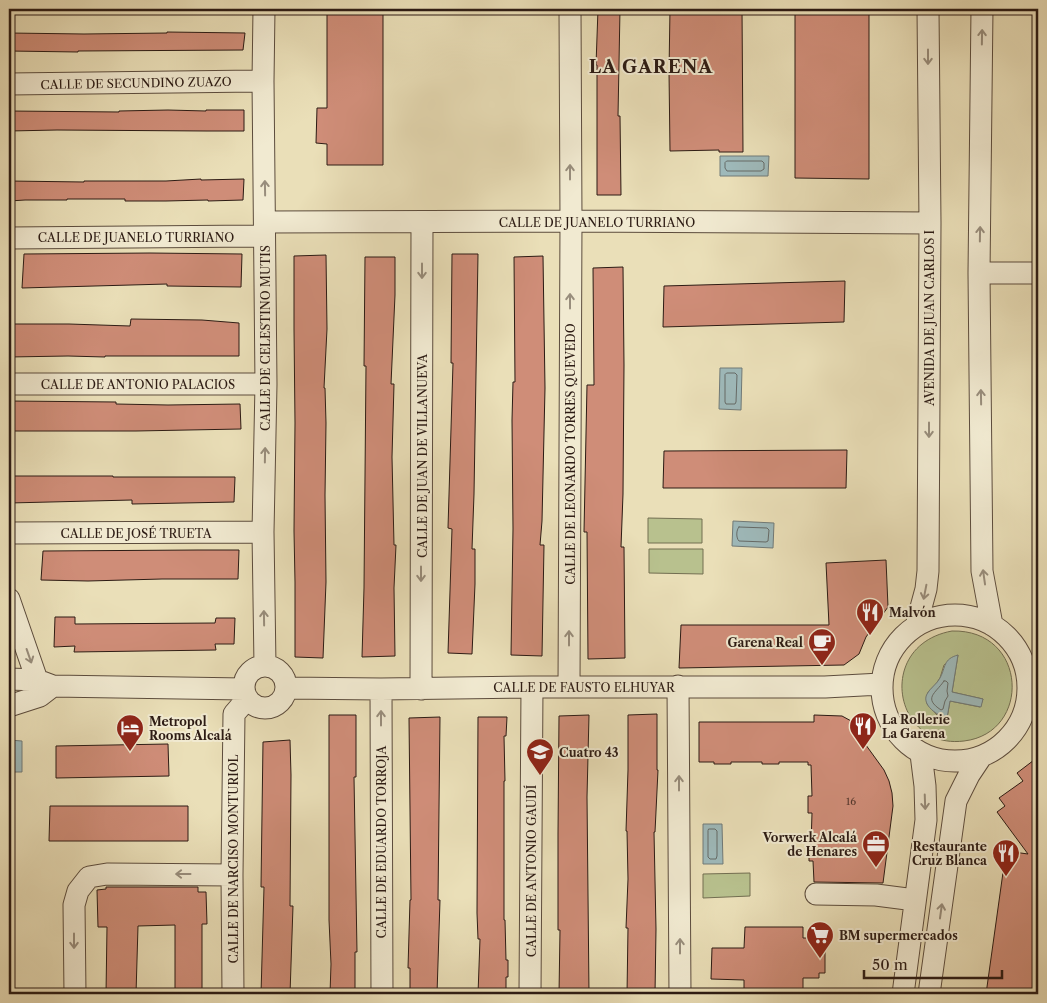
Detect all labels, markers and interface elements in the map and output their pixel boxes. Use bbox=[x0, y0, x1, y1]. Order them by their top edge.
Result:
one-way arrow bbox=[977, 29, 987, 46]
one-way arrow bbox=[924, 49, 933, 65]
district label: LA GARENA bbox=[589, 56, 713, 78]
street label: CALLE DE SECUNDINO ZUAZO bbox=[40, 74, 232, 92]
one-way arrow bbox=[565, 165, 575, 181]
one-way arrow bbox=[260, 180, 270, 196]
street label: CALLE DE JUANELO TURRIANO bbox=[499, 215, 695, 230]
one-way arrow bbox=[975, 227, 985, 243]
street label: CALLE DE JUANELO TURRIANO bbox=[38, 230, 234, 245]
street label: AVENIDA DE JUAN CARLOS I bbox=[922, 230, 937, 407]
street label: CALLE DE CELESTINO MUTIS bbox=[258, 245, 273, 431]
one-way arrow bbox=[417, 262, 427, 279]
one-way arrow bbox=[565, 293, 575, 310]
street label: CALLE DE LEONARDO TORRES QUEVEDO bbox=[563, 323, 578, 585]
street label: CALLE DE JUAN DE VILLANUEVA bbox=[415, 353, 430, 558]
street label: CALLE DE ANTONIO PALACIOS bbox=[41, 377, 235, 392]
one-way arrow bbox=[976, 389, 986, 406]
one-way arrow bbox=[924, 422, 933, 438]
one-way arrow bbox=[260, 447, 269, 463]
street label: CALLE DE JOSÉ TRUETA bbox=[60, 525, 213, 541]
one-way arrow bbox=[416, 565, 426, 581]
one-way arrow bbox=[978, 569, 988, 585]
one-way arrow bbox=[920, 584, 929, 600]
restaurant icon: Malvón bbox=[855, 597, 885, 636]
place label: Malvón bbox=[889, 605, 936, 620]
one-way arrow bbox=[259, 610, 269, 626]
cafe icon: Garena Real bbox=[807, 627, 837, 666]
one-way arrow bbox=[564, 631, 574, 647]
place label: Garena Real bbox=[727, 635, 803, 650]
one-way arrow bbox=[24, 648, 34, 664]
street label: CALLE DE FAUSTO ELHUYAR bbox=[493, 680, 676, 695]
one-way arrow bbox=[376, 710, 386, 726]
restaurant icon: La Rollerie La Garena bbox=[848, 711, 878, 750]
place label: La Rollerie La Garena bbox=[882, 712, 950, 741]
hotel icon: Metropol Rooms Alcalá bbox=[115, 713, 145, 752]
place label: Metropol Rooms Alcalá bbox=[149, 714, 233, 743]
school or university icon: Cuatro 43 bbox=[525, 737, 555, 776]
street label: CALLE DE EDUARDO TORROJA bbox=[374, 745, 389, 938]
place label: Cuatro 43 bbox=[559, 745, 619, 760]
street label: CALLE DE NARCISO MONTURIOL bbox=[226, 754, 241, 963]
one-way arrow bbox=[674, 775, 684, 792]
street label: CALLE DE ANTONIO GAUDÍ bbox=[523, 785, 539, 957]
one-way arrow bbox=[921, 794, 930, 810]
house number: 16 bbox=[846, 795, 856, 808]
office icon: Vorwerk Alcalá de Henares bbox=[861, 829, 891, 868]
place label: Vorwerk Alcalá de Henares bbox=[762, 830, 858, 859]
restaurant icon: Restaurante Cruz Blanca bbox=[991, 838, 1021, 877]
place label: Restaurante Cruz Blanca bbox=[912, 839, 988, 868]
one-way arrow bbox=[175, 870, 191, 879]
one-way arrow bbox=[936, 904, 946, 920]
supermarket icon: BM supermercados bbox=[805, 920, 835, 959]
place label: BM supermercados bbox=[839, 928, 958, 943]
one-way arrow bbox=[70, 933, 79, 949]
one-way arrow bbox=[675, 938, 685, 954]
scale bar bbox=[864, 948, 1002, 980]
text: 50 m bbox=[872, 955, 908, 974]

